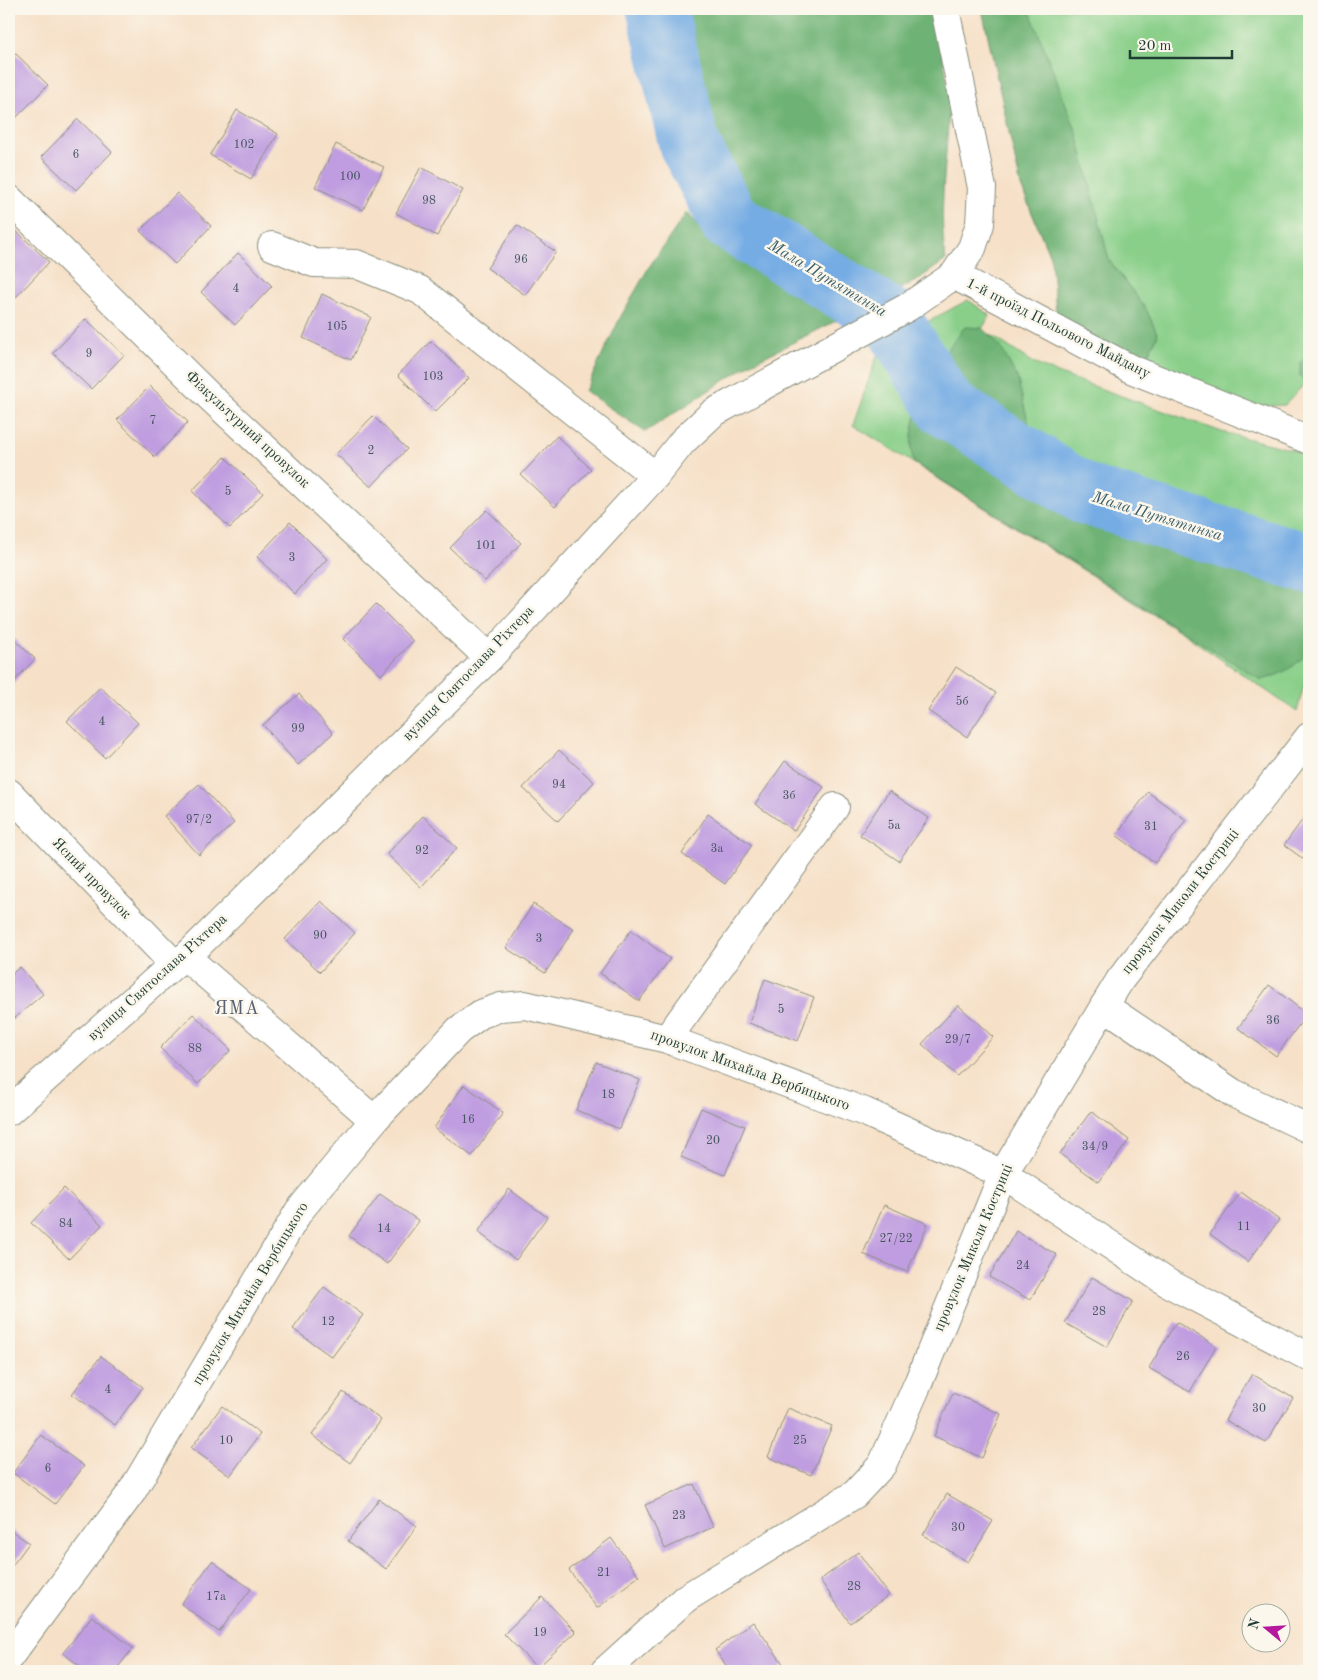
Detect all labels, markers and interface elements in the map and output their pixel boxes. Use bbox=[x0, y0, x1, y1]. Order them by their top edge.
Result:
scale bar bbox=[1130, 28, 1233, 60]
text: 20 m bbox=[1138, 39, 1172, 54]
house number: 102 bbox=[234, 139, 254, 151]
house number: 6 bbox=[73, 149, 80, 161]
house number: 100 bbox=[340, 171, 360, 183]
house number: 98 bbox=[422, 195, 436, 207]
water label: Мала Путятинка bbox=[764, 237, 889, 321]
house number: 96 bbox=[514, 254, 528, 266]
street label: 1-й проїзд Польового Майдану bbox=[963, 276, 1153, 382]
house number: 4 bbox=[233, 283, 240, 295]
house number: 105 bbox=[327, 320, 347, 333]
house number: 9 bbox=[86, 348, 92, 360]
street label: Фізкультурний провулок bbox=[182, 369, 312, 492]
house number: 103 bbox=[423, 371, 443, 383]
house number: 7 bbox=[150, 415, 156, 427]
house number: 2 bbox=[368, 445, 374, 457]
house number: 5 bbox=[225, 485, 232, 498]
water label: Мала Путятинка bbox=[1089, 489, 1224, 545]
house number: 101 bbox=[476, 540, 496, 552]
house number: 3 bbox=[289, 552, 295, 564]
street label: вулиця Святослава Ріхтера bbox=[401, 603, 538, 744]
house number: 5б bbox=[956, 695, 968, 708]
house number: 4 bbox=[99, 716, 106, 728]
house number: 99 bbox=[291, 723, 305, 735]
house number: 94 bbox=[552, 779, 566, 791]
house number: 3б bbox=[783, 790, 795, 802]
house number: 97/2 bbox=[186, 814, 212, 826]
house number: 5а bbox=[888, 819, 901, 832]
house number: 31 bbox=[1144, 821, 1158, 833]
street label: провулок Миколи Костриці bbox=[1120, 826, 1242, 978]
street label: Ясний провулок bbox=[49, 835, 134, 923]
house number: 3а bbox=[711, 843, 724, 855]
house number: 92 bbox=[415, 845, 429, 857]
street label: вулиця Святослава Ріхтера bbox=[86, 911, 231, 1044]
house number: 90 bbox=[313, 930, 327, 942]
house number: 3 bbox=[536, 933, 542, 945]
district label: ЯМА bbox=[214, 1000, 260, 1018]
house number: 5 bbox=[778, 1003, 785, 1016]
house number: 36 bbox=[1266, 1015, 1280, 1027]
street label: провулок Михайла Вербицького bbox=[648, 1028, 852, 1114]
house number: 29/7 bbox=[945, 1034, 971, 1046]
house number: 88 bbox=[188, 1043, 202, 1055]
house number: 18 bbox=[601, 1089, 615, 1101]
house number: 16 bbox=[461, 1114, 475, 1126]
house number: 20 bbox=[706, 1135, 720, 1147]
house number: 34/9 bbox=[1082, 1141, 1108, 1153]
street label: провулок Миколи Костриці bbox=[932, 1162, 1016, 1334]
street label: провулок Михайла Вербицького bbox=[190, 1200, 312, 1388]
house number: 84 bbox=[59, 1218, 73, 1230]
house number: 11 bbox=[1237, 1221, 1251, 1233]
house number: 14 bbox=[377, 1223, 391, 1235]
house number: 27/22 bbox=[879, 1233, 913, 1245]
house number: 24 bbox=[1016, 1260, 1030, 1272]
house number: 28 bbox=[1092, 1306, 1106, 1318]
house number: 12 bbox=[321, 1316, 335, 1328]
house number: 26 bbox=[1176, 1351, 1190, 1363]
house number: 4 bbox=[105, 1384, 112, 1396]
house number: 30 bbox=[1252, 1403, 1266, 1415]
house number: 25 bbox=[793, 1434, 807, 1447]
house number: 10 bbox=[219, 1435, 233, 1447]
house number: 6 bbox=[45, 1463, 52, 1475]
house number: 23 bbox=[672, 1510, 686, 1522]
house number: 30 bbox=[951, 1522, 965, 1534]
house number: 21 bbox=[597, 1567, 611, 1579]
house number: 28 bbox=[847, 1581, 861, 1593]
house number: 17а bbox=[206, 1591, 226, 1603]
north arrow bbox=[1240, 1602, 1290, 1652]
text: N bbox=[1246, 1617, 1263, 1632]
house number: 19 bbox=[533, 1627, 547, 1639]

